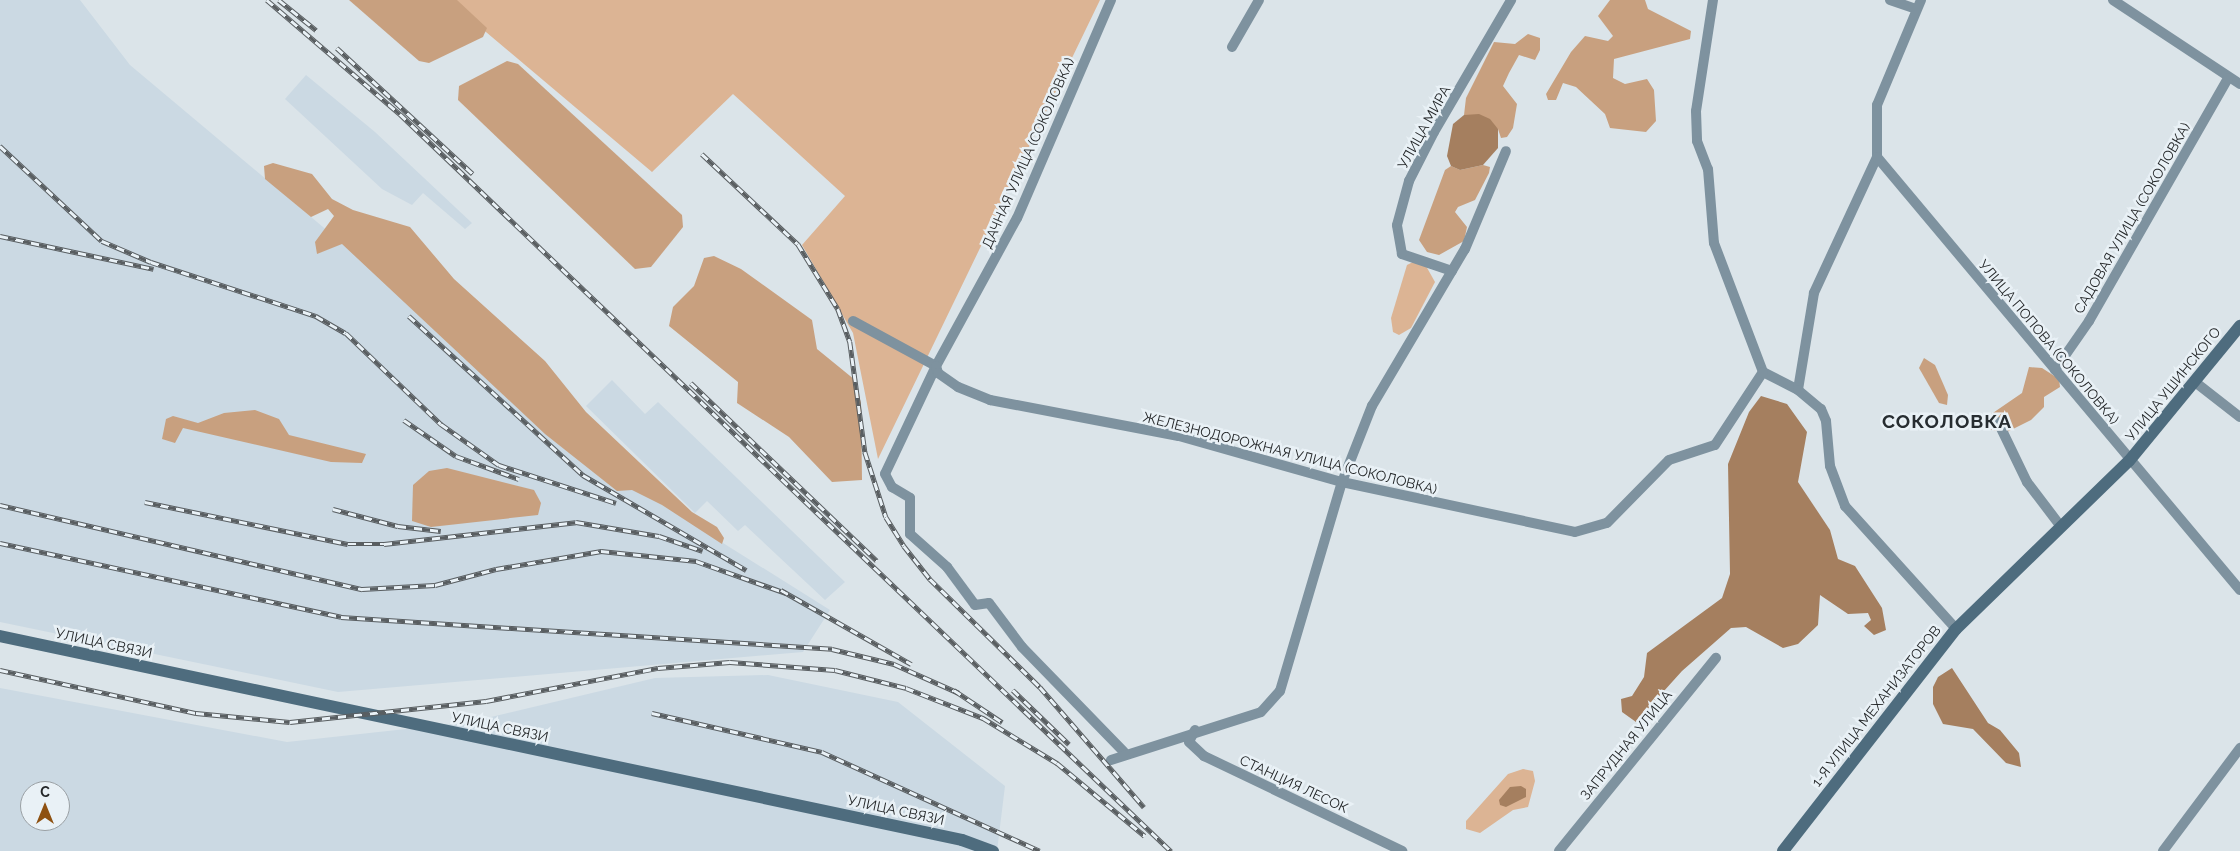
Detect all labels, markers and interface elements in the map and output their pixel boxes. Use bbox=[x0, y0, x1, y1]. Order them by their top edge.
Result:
street label: ДАЧНАЯ УЛИЦА (СОКОЛОВКА) bbox=[978, 55, 1078, 251]
street label: УЛИЦА МИРА bbox=[1394, 82, 1454, 172]
street label: САДОВАЯ УЛИЦА (СОКОЛОВКА) bbox=[2070, 119, 2194, 317]
street label: УЛИЦА ПОПОВА (СОКОЛОВКА) bbox=[1975, 256, 2123, 428]
street label: УЛИЦА УШИНСКОГО bbox=[2122, 324, 2224, 444]
street label: ЖЕЛЕЗНОДОРОЖНАЯ УЛИЦА (СОКОЛОВКА) bbox=[1141, 408, 1439, 498]
district label: СОКОЛОВКА bbox=[1881, 411, 2013, 433]
street label: 1-Я УЛИЦА МЕХАНИЗАТОРОВ bbox=[1808, 622, 1944, 790]
street label: УЛИЦА СВЯЗИ bbox=[54, 625, 154, 661]
street label: ЗАПРУДНАЯ УЛИЦА bbox=[1577, 687, 1675, 803]
street label: УЛИЦА СВЯЗИ bbox=[450, 709, 550, 745]
street label: СТАНЦИЯ ЛЕСОК bbox=[1237, 752, 1351, 816]
north arrow bbox=[20, 781, 70, 831]
text: С bbox=[40, 784, 50, 800]
street label: УЛИЦА СВЯЗИ bbox=[846, 792, 946, 828]

